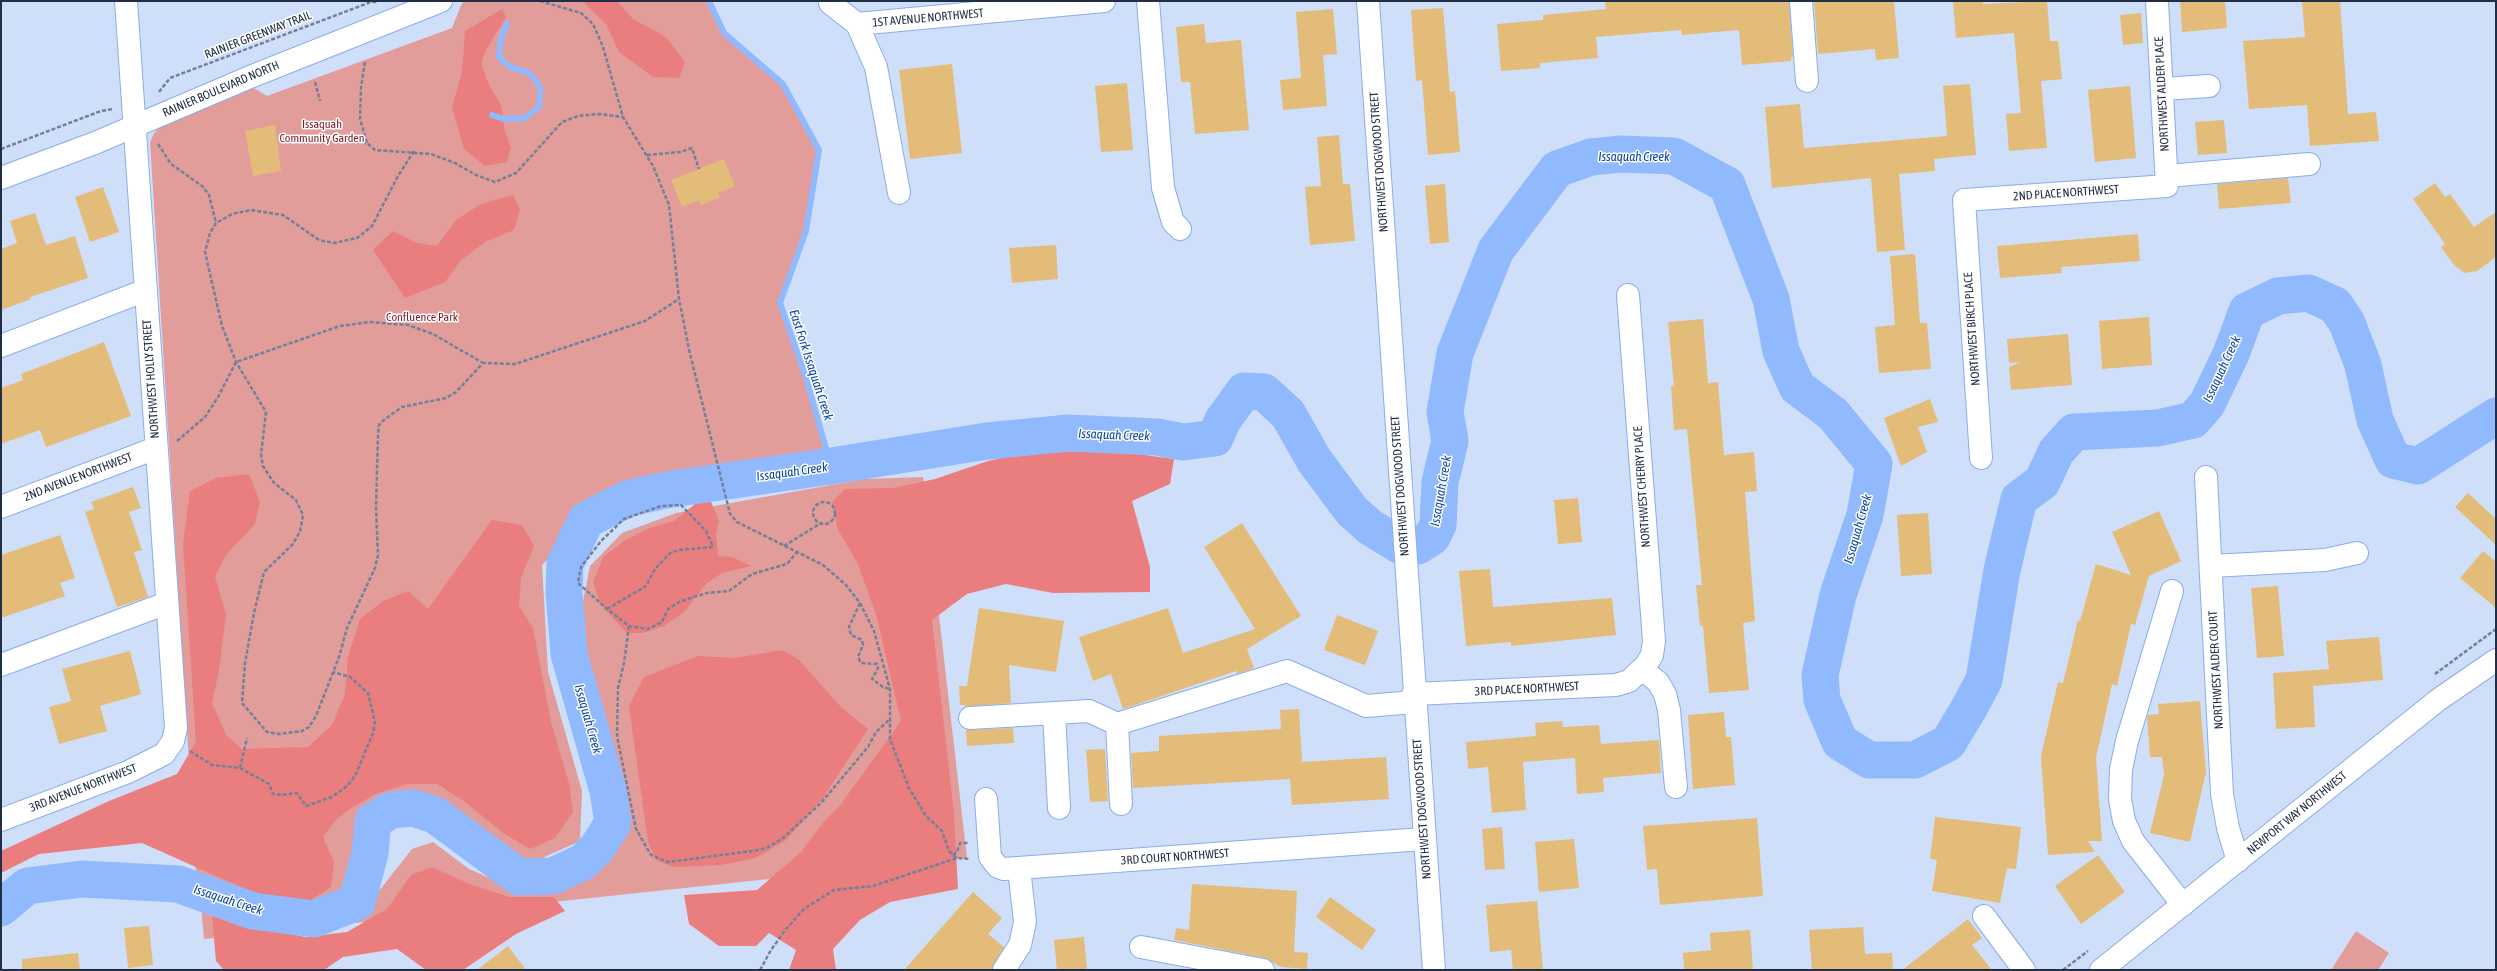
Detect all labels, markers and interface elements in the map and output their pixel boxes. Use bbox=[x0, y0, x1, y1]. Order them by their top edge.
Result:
street label: 1ST AVENUE NORTHWEST bbox=[872, 6, 984, 30]
street label: RAINIER GREENWAY TRAIL bbox=[203, 8, 313, 62]
street label: NORTHWEST ALDER PLACE bbox=[2152, 36, 2172, 152]
street label: RAINIER BOULEVARD NORTH bbox=[160, 58, 282, 120]
street label: NORTHWEST DOGWOOD STREET bbox=[1367, 91, 1391, 233]
park label: Issaquah Community Garden bbox=[279, 117, 365, 145]
water label: Issaquah Creek bbox=[1598, 149, 1670, 165]
street label: 2ND PLACE NORTHWEST bbox=[2013, 182, 2119, 204]
street label: NORTHWEST BIRCH PLACE bbox=[1961, 272, 1983, 386]
water label: East Fork Issaquah Creek bbox=[786, 308, 836, 422]
park label: Confluence Park bbox=[386, 310, 458, 324]
street label: NORTHWEST HOLLY STREET bbox=[140, 319, 162, 439]
water label: Issaquah Creek bbox=[2200, 333, 2244, 405]
street label: NORTHWEST DOGWOOD STREET bbox=[1388, 415, 1412, 557]
water label: Issaquah Creek bbox=[1078, 426, 1150, 444]
street label: NORTHWEST CHERRY PLACE bbox=[1631, 426, 1653, 548]
street label: 2ND AVENUE NORTHWEST bbox=[22, 450, 134, 504]
water label: Issaquah Creek bbox=[1427, 454, 1455, 528]
water label: Issaquah Creek bbox=[755, 459, 829, 485]
water label: Issaquah Creek bbox=[1841, 492, 1875, 566]
street label: NORTHWEST ALDER COURT bbox=[2206, 610, 2226, 730]
street label: 3RD PLACE NORTHWEST bbox=[1474, 679, 1580, 699]
water label: Issaquah Creek bbox=[571, 682, 605, 756]
street label: NORTHWEST DOGWOOD STREET bbox=[1410, 738, 1434, 880]
street label: 3RD AVENUE NORTHWEST bbox=[27, 761, 139, 815]
street label: NEWPORT WAY NORTHWEST bbox=[2244, 768, 2350, 858]
street label: 3RD COURT NORTHWEST bbox=[1120, 846, 1230, 868]
water label: Issaquah Creek bbox=[192, 882, 264, 918]

